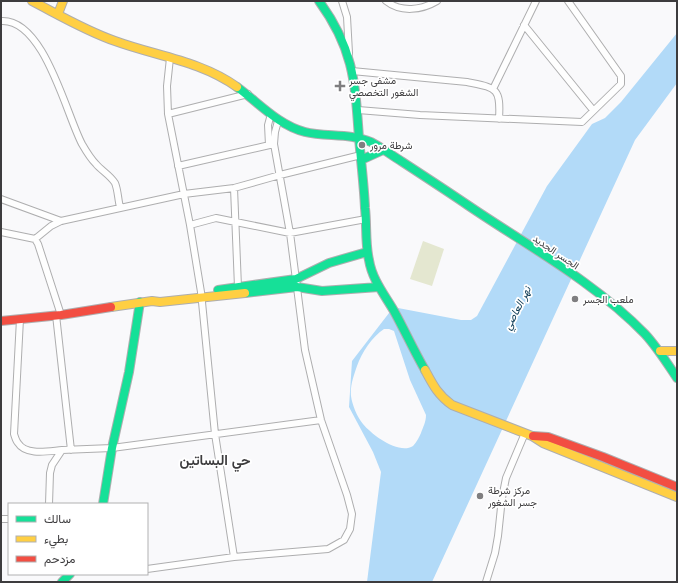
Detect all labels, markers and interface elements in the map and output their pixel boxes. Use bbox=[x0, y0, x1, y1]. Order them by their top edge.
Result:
place label: مشفى جسر الشغور التخصصي bbox=[348, 75, 418, 101]
marker: مشفى جسر الشغور التخصصي bbox=[334, 80, 346, 92]
marker: شرطة مرور bbox=[357, 140, 367, 150]
place label: شرطة مرور bbox=[369, 140, 412, 152]
street label: الجسر الجديد bbox=[530, 233, 581, 272]
water label: نهر العاصي bbox=[501, 284, 536, 333]
marker: ملعب الجسر bbox=[570, 294, 580, 304]
place label: ملعب الجسر bbox=[582, 294, 634, 306]
district label: حي البساتين bbox=[179, 452, 251, 472]
place label: مركز شرطة جسر الشغور bbox=[487, 485, 537, 509]
marker: مركز شرطة جسر الشغور bbox=[475, 491, 485, 501]
legend bbox=[8, 503, 148, 575]
text: سالك bbox=[44, 512, 71, 526]
text: بطيء bbox=[44, 532, 68, 549]
text: مزدحم bbox=[44, 552, 75, 567]

